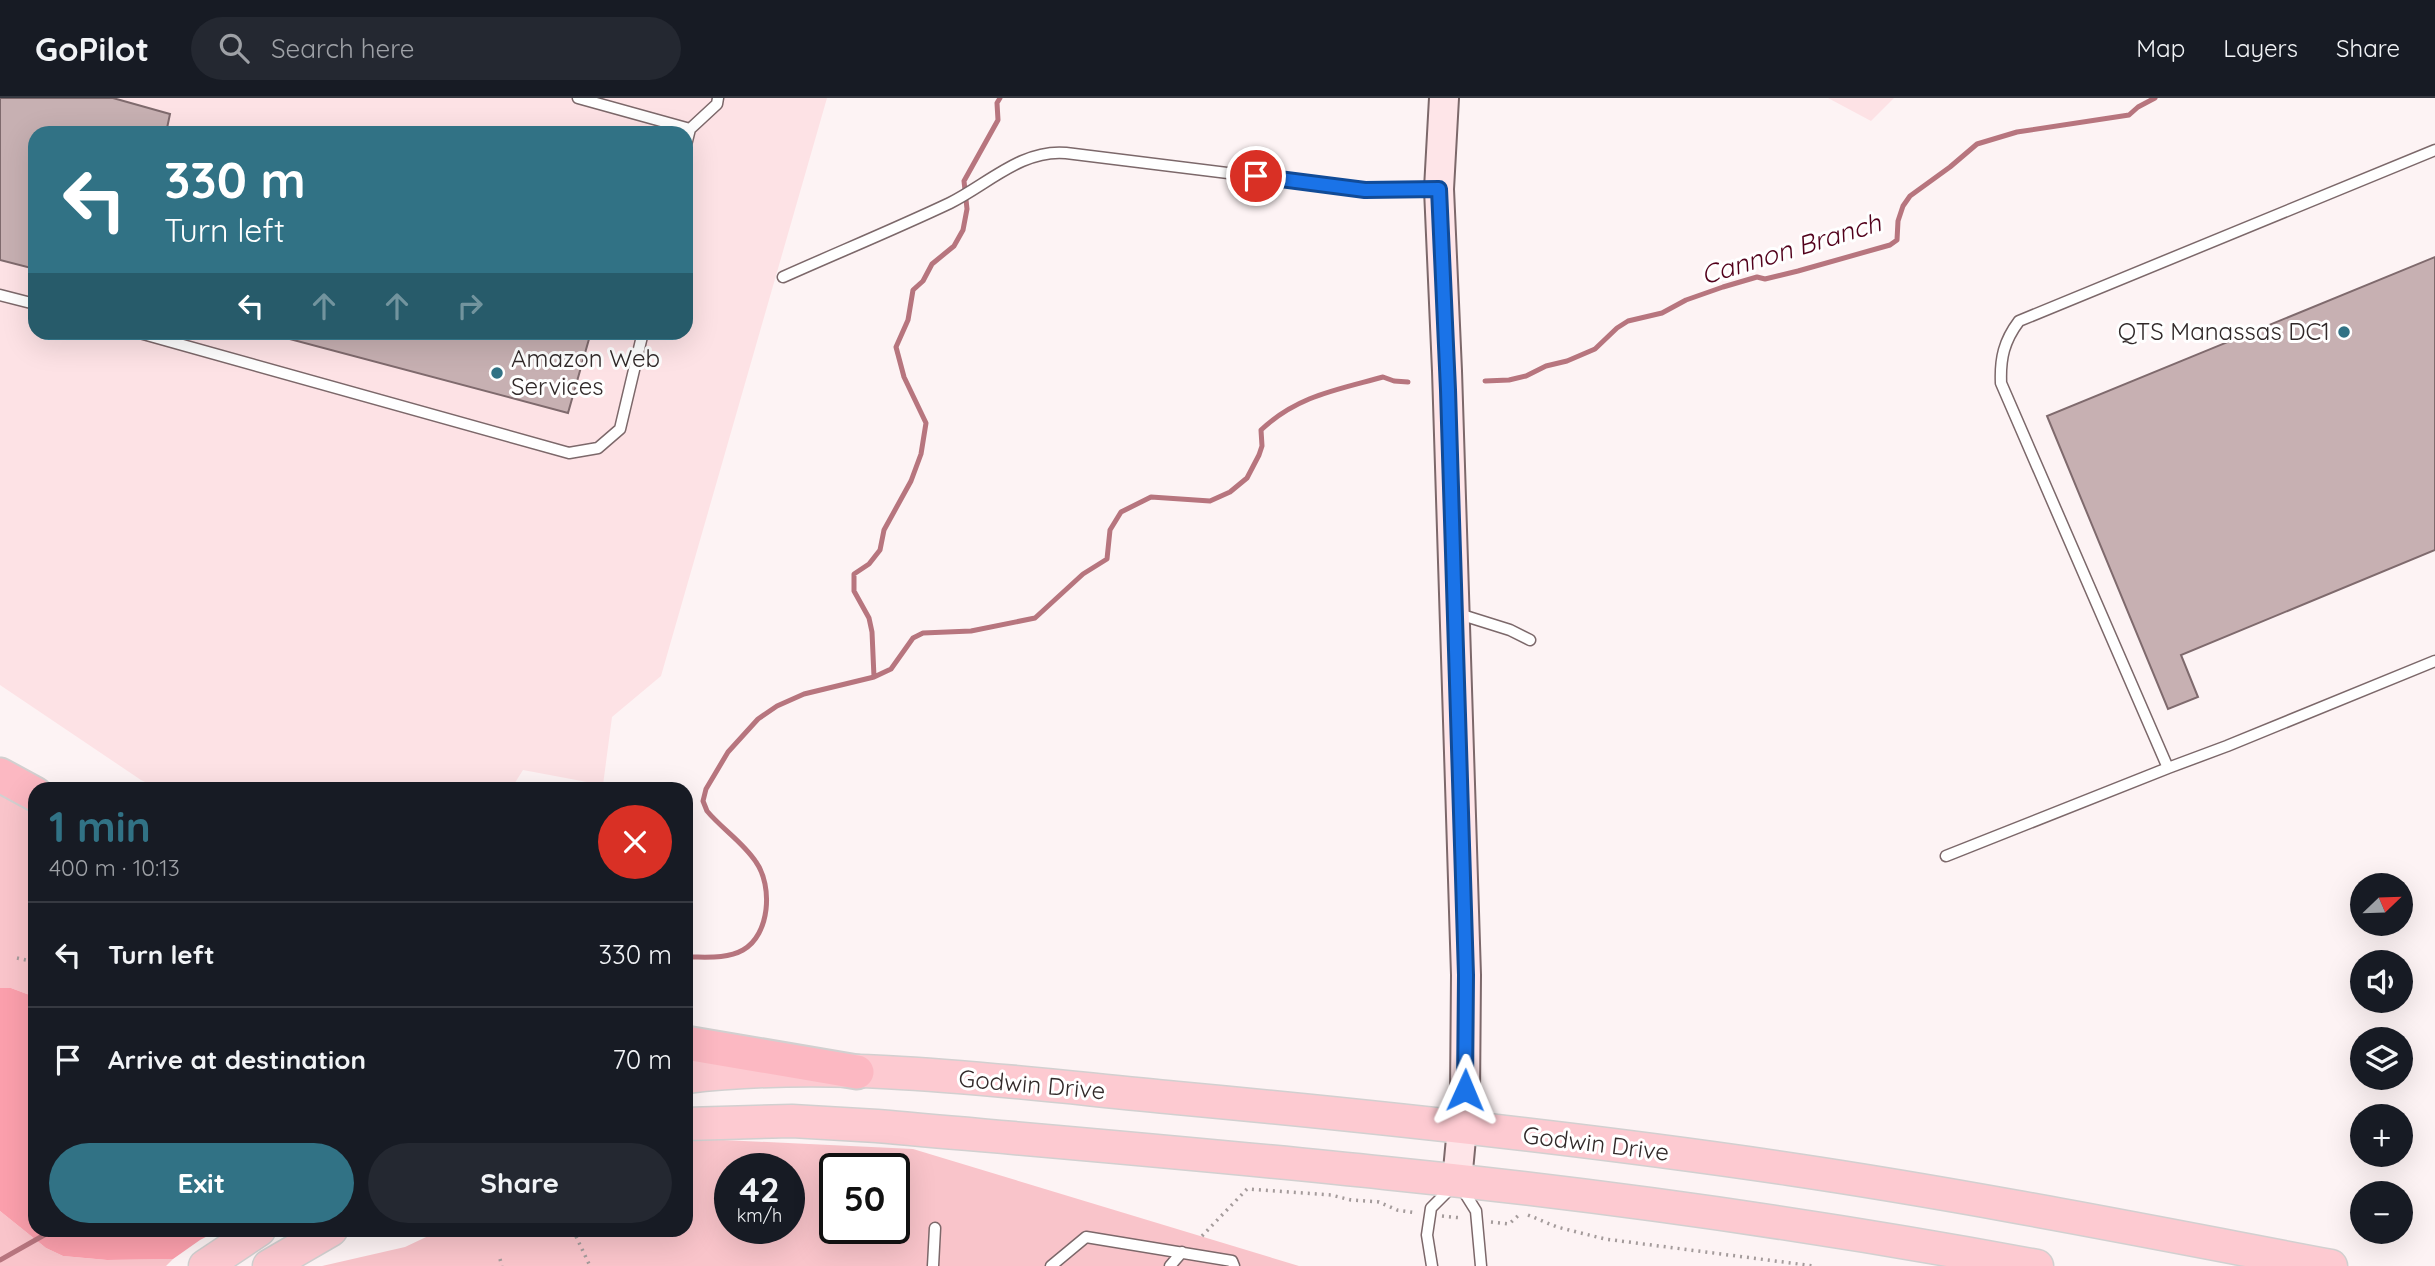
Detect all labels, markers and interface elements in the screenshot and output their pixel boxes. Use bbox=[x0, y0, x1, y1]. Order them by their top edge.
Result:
search box bbox=[191, 17, 681, 80]
text: GoPilot bbox=[35, 28, 149, 69]
icon: search bbox=[215, 29, 253, 67]
text: Search here bbox=[271, 32, 414, 65]
text: Map bbox=[2136, 33, 2185, 63]
text: Layers bbox=[2223, 33, 2298, 63]
text: Share bbox=[2336, 33, 2400, 63]
pin bbox=[1226, 146, 1286, 206]
text: 330 m bbox=[164, 149, 306, 210]
icon: left bbox=[49, 154, 140, 245]
icon: arrive bbox=[1237, 157, 1275, 195]
water label: Cannon Branch bbox=[1697, 205, 1886, 292]
text: Turn left bbox=[164, 210, 285, 250]
icon: left bbox=[232, 287, 270, 325]
icon: ahead bbox=[305, 287, 343, 325]
icon: ahead bbox=[378, 287, 416, 325]
icon: right bbox=[451, 287, 489, 325]
place label: QTS Manassas DC1 bbox=[2118, 316, 2330, 346]
marker: QTS Manassas DC1 bbox=[2336, 324, 2352, 340]
place label: Amazon Web Services bbox=[511, 343, 660, 401]
marker: Amazon Web Services bbox=[489, 365, 505, 381]
text: 1 min bbox=[49, 800, 151, 853]
button: close bbox=[598, 805, 672, 879]
text: 400 m · 10:13 bbox=[49, 853, 180, 882]
north arrow bbox=[2350, 873, 2413, 936]
map controls bbox=[2350, 873, 2413, 1244]
icon: left bbox=[49, 936, 87, 974]
text: Turn left bbox=[108, 938, 215, 971]
text: 330 m bbox=[598, 938, 672, 971]
button: sound bbox=[2350, 950, 2413, 1013]
button: layers bbox=[2350, 1027, 2413, 1090]
icon: arrive bbox=[49, 1041, 87, 1079]
text: Arrive at destination bbox=[108, 1043, 366, 1076]
text: 70 m bbox=[612, 1043, 672, 1076]
position arrow bbox=[1428, 1053, 1502, 1127]
street label: Godwin Drive bbox=[958, 1063, 1107, 1105]
button: + bbox=[2350, 1104, 2413, 1167]
street label: Godwin Drive bbox=[1521, 1119, 1671, 1167]
button: Exit bbox=[49, 1143, 354, 1223]
button: Share bbox=[368, 1143, 672, 1223]
speed limit sign: 50 bbox=[819, 1153, 910, 1244]
text: 42 bbox=[739, 1167, 780, 1211]
button: − bbox=[2350, 1181, 2413, 1244]
text: km/h bbox=[737, 1204, 782, 1227]

